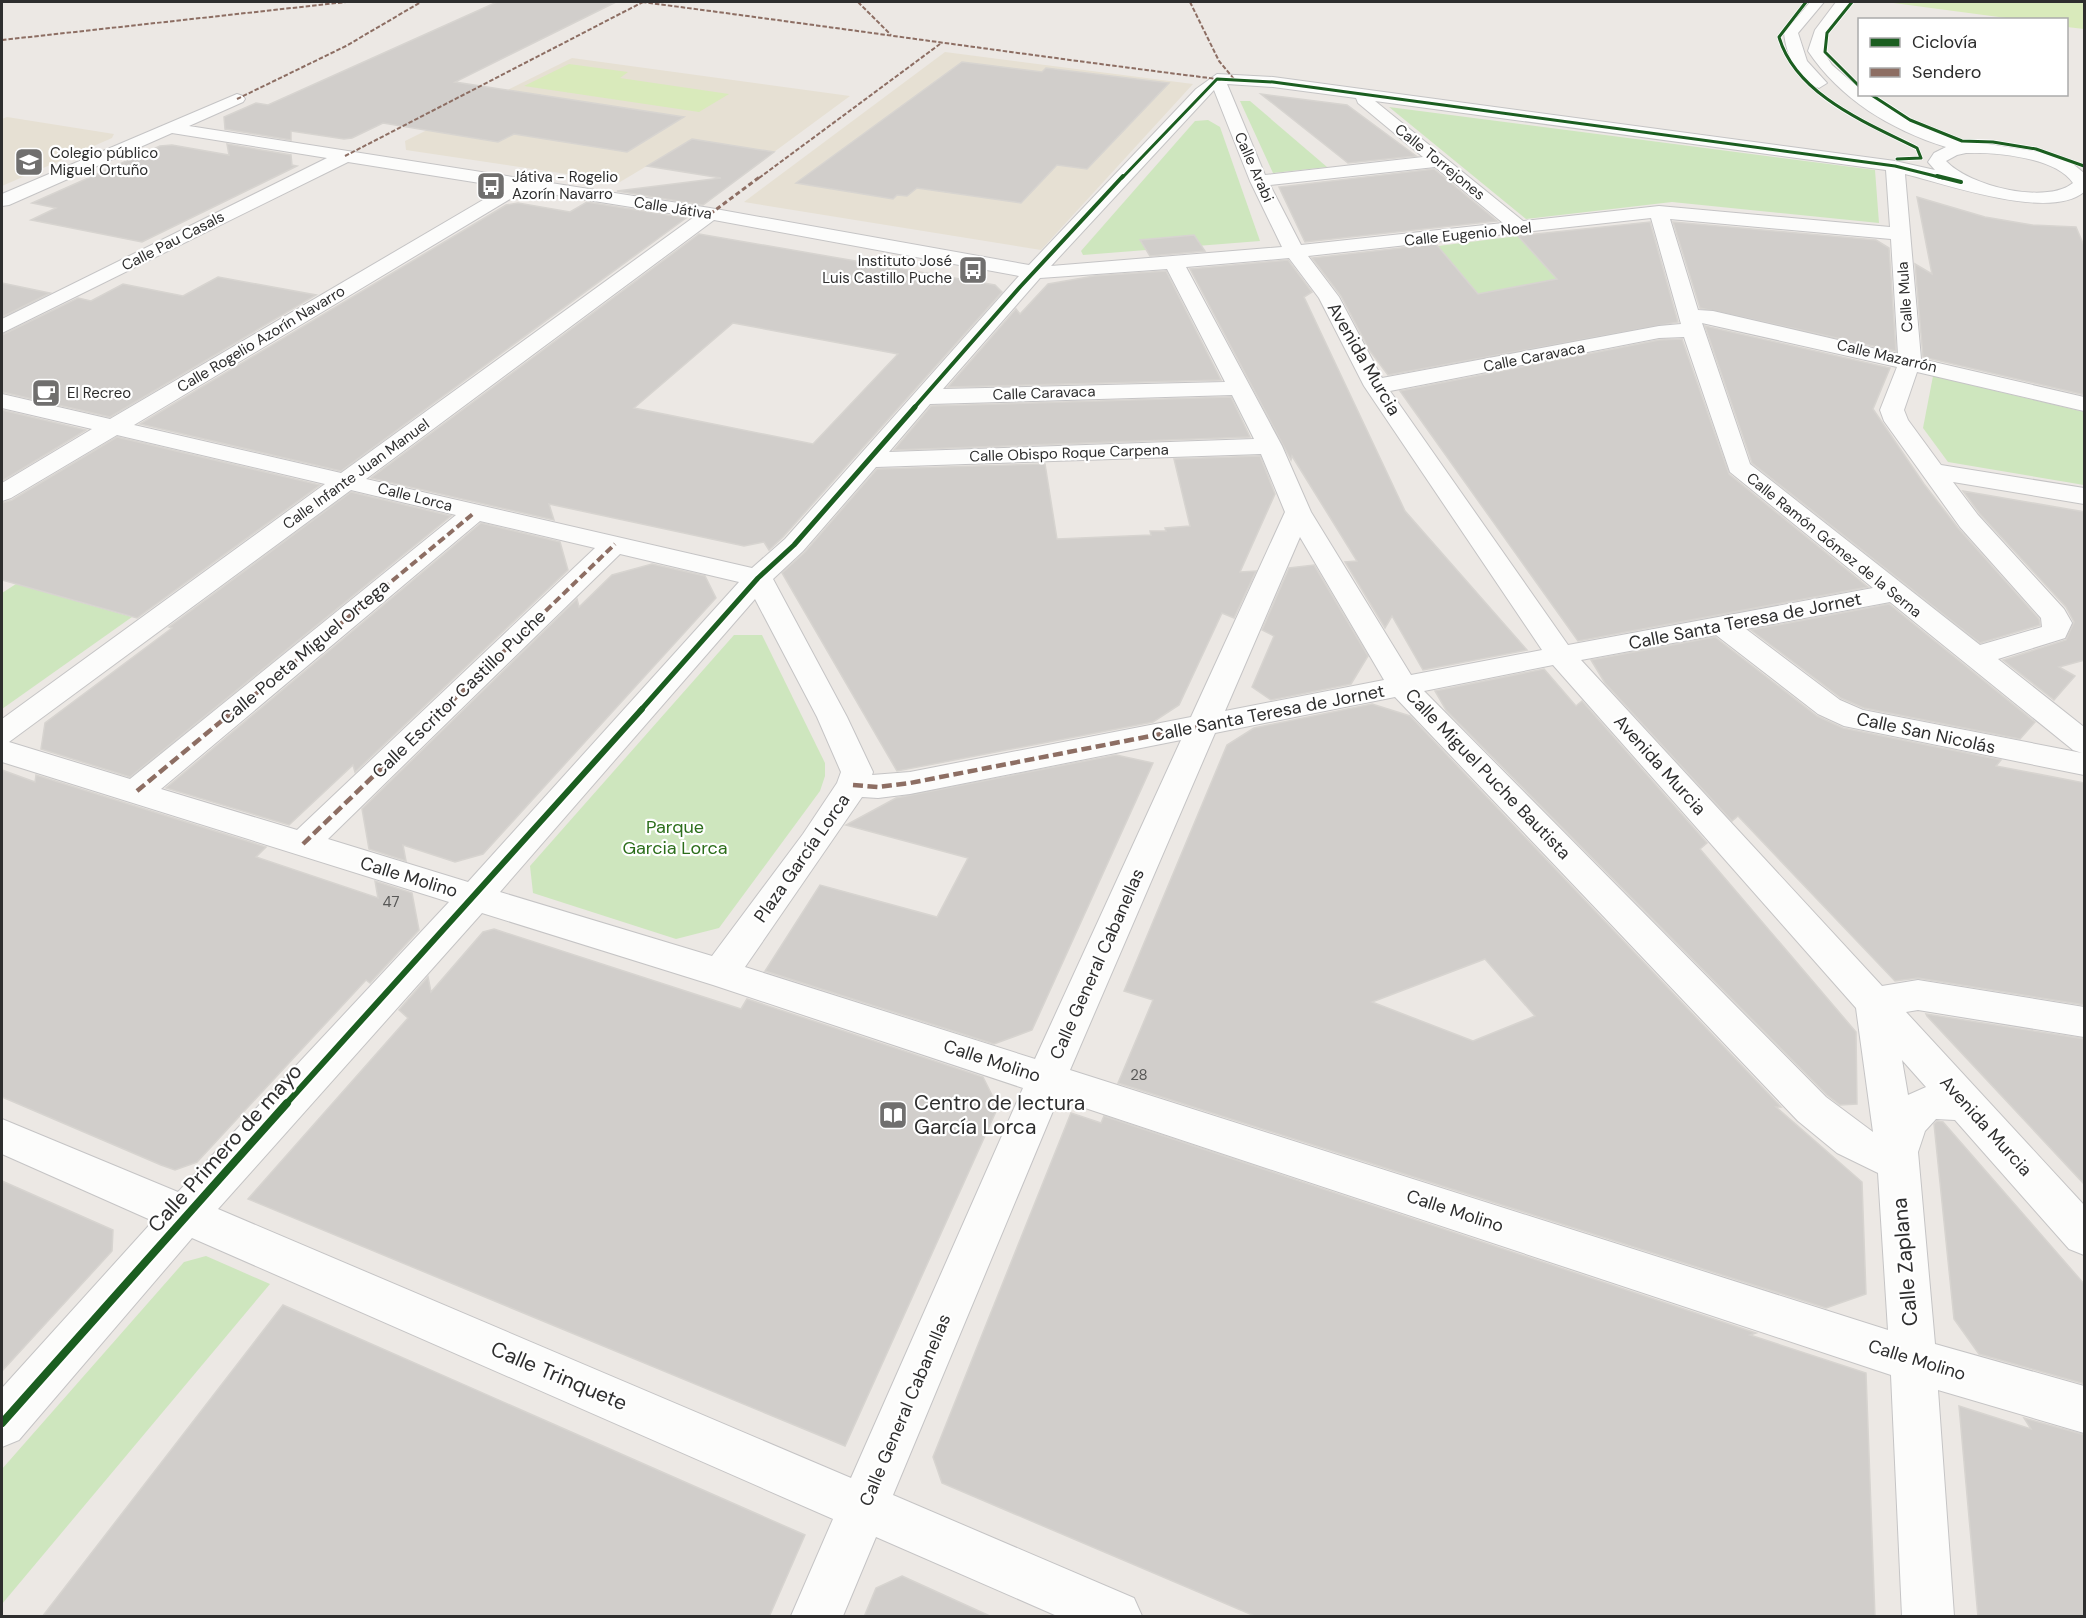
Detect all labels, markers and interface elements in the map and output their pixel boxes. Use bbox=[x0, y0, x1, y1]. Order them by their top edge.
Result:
legend bbox=[1858, 18, 2068, 96]
text: Ciclovía bbox=[1912, 30, 1977, 54]
text: Sendero bbox=[1912, 60, 1982, 84]
street label: Calle Torrejones bbox=[1391, 119, 1489, 205]
street label: Calle Arabi bbox=[1230, 129, 1278, 205]
place label: Colegio público Miguel Ortuño bbox=[50, 143, 158, 180]
school or university icon: Colegio público Miguel Ortuño bbox=[13, 146, 45, 178]
place label: Játiva - Rogelio Azorín Navarro bbox=[512, 167, 618, 204]
bus stop icon: Játiva - Rogelio Azorín Navarro bbox=[475, 170, 507, 202]
street label: Calle Játiva bbox=[633, 192, 713, 224]
street label: Calle Pau Casals bbox=[118, 207, 228, 275]
street label: Calle Eugenio Noel bbox=[1403, 217, 1533, 251]
place label: Instituto José Luis Castillo Puche bbox=[822, 251, 952, 288]
bus stop icon: Instituto José Luis Castillo Puche bbox=[957, 254, 989, 286]
street label: Calle Mula bbox=[1893, 261, 1917, 333]
street label: Calle Rogelio Azorín Navarro bbox=[173, 281, 349, 397]
street label: Avenida Murcia bbox=[1322, 298, 1406, 420]
street label: Calle Mazarrón bbox=[1835, 335, 1939, 377]
street label: Calle Caravaca bbox=[1482, 337, 1586, 377]
cafe icon: El Recreo bbox=[30, 377, 62, 409]
street label: Calle Caravaca bbox=[992, 381, 1096, 405]
place label: El Recreo bbox=[67, 383, 131, 403]
street label: Calle Infante Juan Manuel bbox=[279, 414, 433, 534]
street label: Calle Obispo Roque Carpena bbox=[969, 440, 1169, 466]
street label: Calle Ramón Gómez de la Serna bbox=[1742, 468, 1926, 622]
street label: Calle Lorca bbox=[375, 478, 455, 516]
street label: Calle Poeta Miguel Ortega bbox=[215, 574, 395, 730]
street label: Calle Santa Teresa de Jornet bbox=[1627, 587, 1863, 655]
street label: Calle Escritor Castillo Puche bbox=[367, 604, 551, 784]
street label: Calle Santa Teresa de Jornet bbox=[1150, 679, 1386, 747]
street label: Calle Miguel Puche Bautista bbox=[1400, 683, 1576, 865]
street label: Calle San Nicolás bbox=[1854, 707, 1998, 759]
street label: Avenida Murcia bbox=[1609, 710, 1711, 820]
street label: Plaza García Lorca bbox=[749, 789, 855, 927]
park label: Parque Garcia Lorca bbox=[622, 815, 728, 860]
street label: Calle Molino bbox=[357, 851, 461, 903]
street label: Calle General Cabanellas bbox=[1044, 865, 1150, 1063]
house number: 47 bbox=[382, 892, 400, 912]
street label: Calle Molino bbox=[940, 1034, 1044, 1088]
street label: Calle Primero de mayo bbox=[142, 1058, 308, 1238]
house number: 28 bbox=[1130, 1065, 1148, 1085]
street label: Avenida Murcia bbox=[1935, 1071, 2037, 1181]
place label: Centro de lectura García Lorca bbox=[914, 1089, 1085, 1141]
library icon: Centro de lectura García Lorca bbox=[877, 1099, 909, 1131]
street label: Calle Molino bbox=[1403, 1184, 1507, 1238]
street label: Calle Zaplana bbox=[1885, 1197, 1925, 1327]
street label: Calle General Cabanellas bbox=[854, 1310, 956, 1510]
street label: Calle Molino bbox=[1865, 1334, 1969, 1386]
street label: Calle Trinquete bbox=[487, 1335, 631, 1417]

